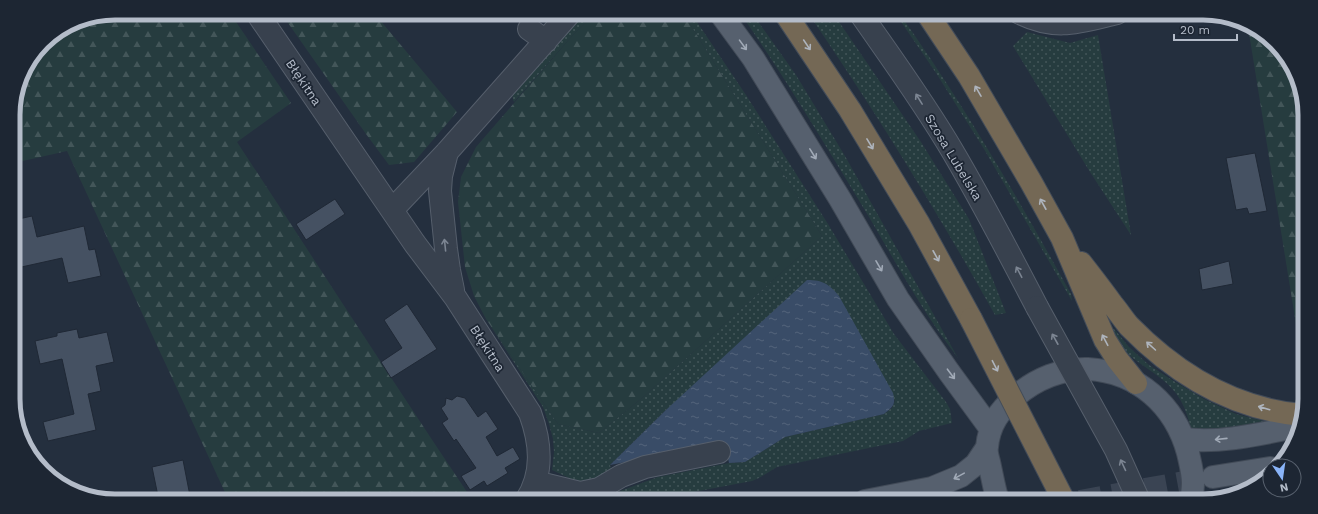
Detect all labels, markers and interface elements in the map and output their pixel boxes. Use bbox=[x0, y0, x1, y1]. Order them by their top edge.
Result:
scale bar bbox=[1174, 16, 1237, 42]
text: 20 m bbox=[1180, 23, 1210, 37]
one-way arrow bbox=[739, 39, 747, 50]
one-way arrow bbox=[803, 40, 811, 51]
street label: Błękitna bbox=[283, 56, 325, 109]
one-way arrow bbox=[973, 85, 981, 97]
one-way arrow bbox=[915, 93, 923, 105]
street label: Szosa Lubelska bbox=[922, 111, 986, 204]
one-way arrow bbox=[867, 138, 875, 150]
one-way arrow bbox=[809, 148, 817, 160]
one-way arrow bbox=[1039, 198, 1047, 210]
one-way arrow bbox=[441, 239, 449, 252]
one-way arrow bbox=[933, 250, 940, 262]
one-way arrow bbox=[876, 260, 884, 272]
one-way arrow bbox=[1015, 267, 1022, 279]
street label: Błękitna bbox=[467, 322, 509, 375]
one-way arrow bbox=[1050, 333, 1058, 345]
one-way arrow bbox=[1101, 334, 1109, 346]
one-way arrow bbox=[1146, 342, 1157, 351]
one-way arrow bbox=[992, 360, 1000, 372]
one-way arrow bbox=[947, 369, 955, 380]
one-way arrow bbox=[1258, 404, 1271, 411]
one-way arrow bbox=[1215, 435, 1228, 442]
north arrow bbox=[1262, 458, 1302, 498]
one-way arrow bbox=[1119, 460, 1126, 472]
one-way arrow bbox=[953, 473, 965, 481]
text: N bbox=[1279, 480, 1290, 495]

